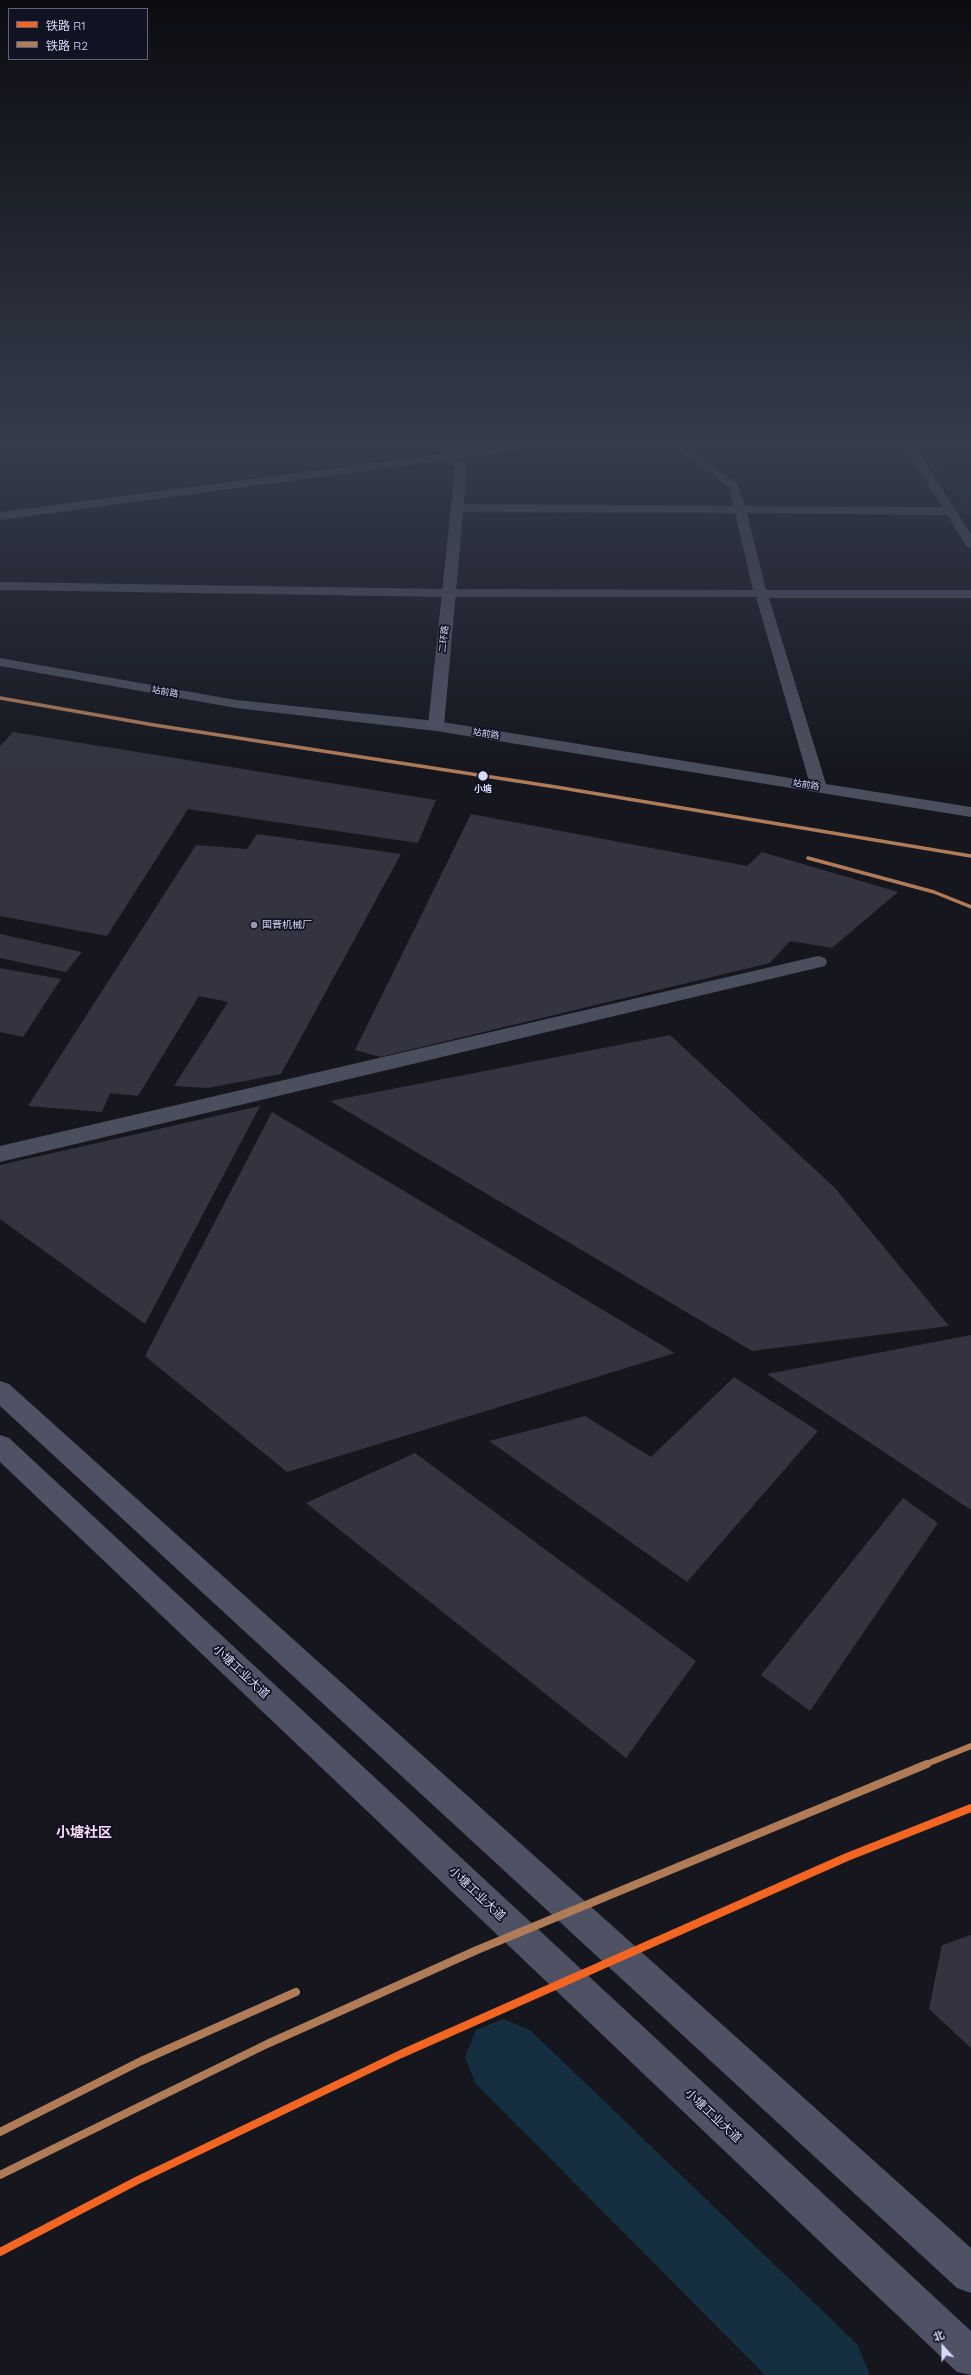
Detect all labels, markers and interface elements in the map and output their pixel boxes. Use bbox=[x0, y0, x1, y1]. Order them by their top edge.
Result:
legend bbox=[8, 8, 148, 60]
text: 铁路 R1 bbox=[46, 18, 86, 33]
text: 铁路 R2 bbox=[46, 38, 88, 53]
street label: 二环路 bbox=[437, 625, 451, 653]
street label: 站前路 bbox=[151, 684, 179, 700]
street label: 站前路 bbox=[472, 727, 500, 741]
marker: 小塘 bbox=[476, 769, 490, 783]
street label: 站前路 bbox=[792, 778, 820, 792]
place label: 小塘 bbox=[474, 784, 492, 794]
place label: 国晋机械厂 bbox=[262, 919, 312, 931]
marker: 国晋机械厂 bbox=[249, 920, 259, 930]
street label: 小塘工业大道 bbox=[210, 1642, 272, 1702]
district label: 小塘社区 bbox=[56, 1825, 112, 1841]
street label: 小塘工业大道 bbox=[446, 1864, 508, 1924]
street label: 小塘工业大道 bbox=[682, 2086, 744, 2146]
north arrow bbox=[923, 2327, 963, 2367]
text: 北 bbox=[931, 2327, 946, 2344]

